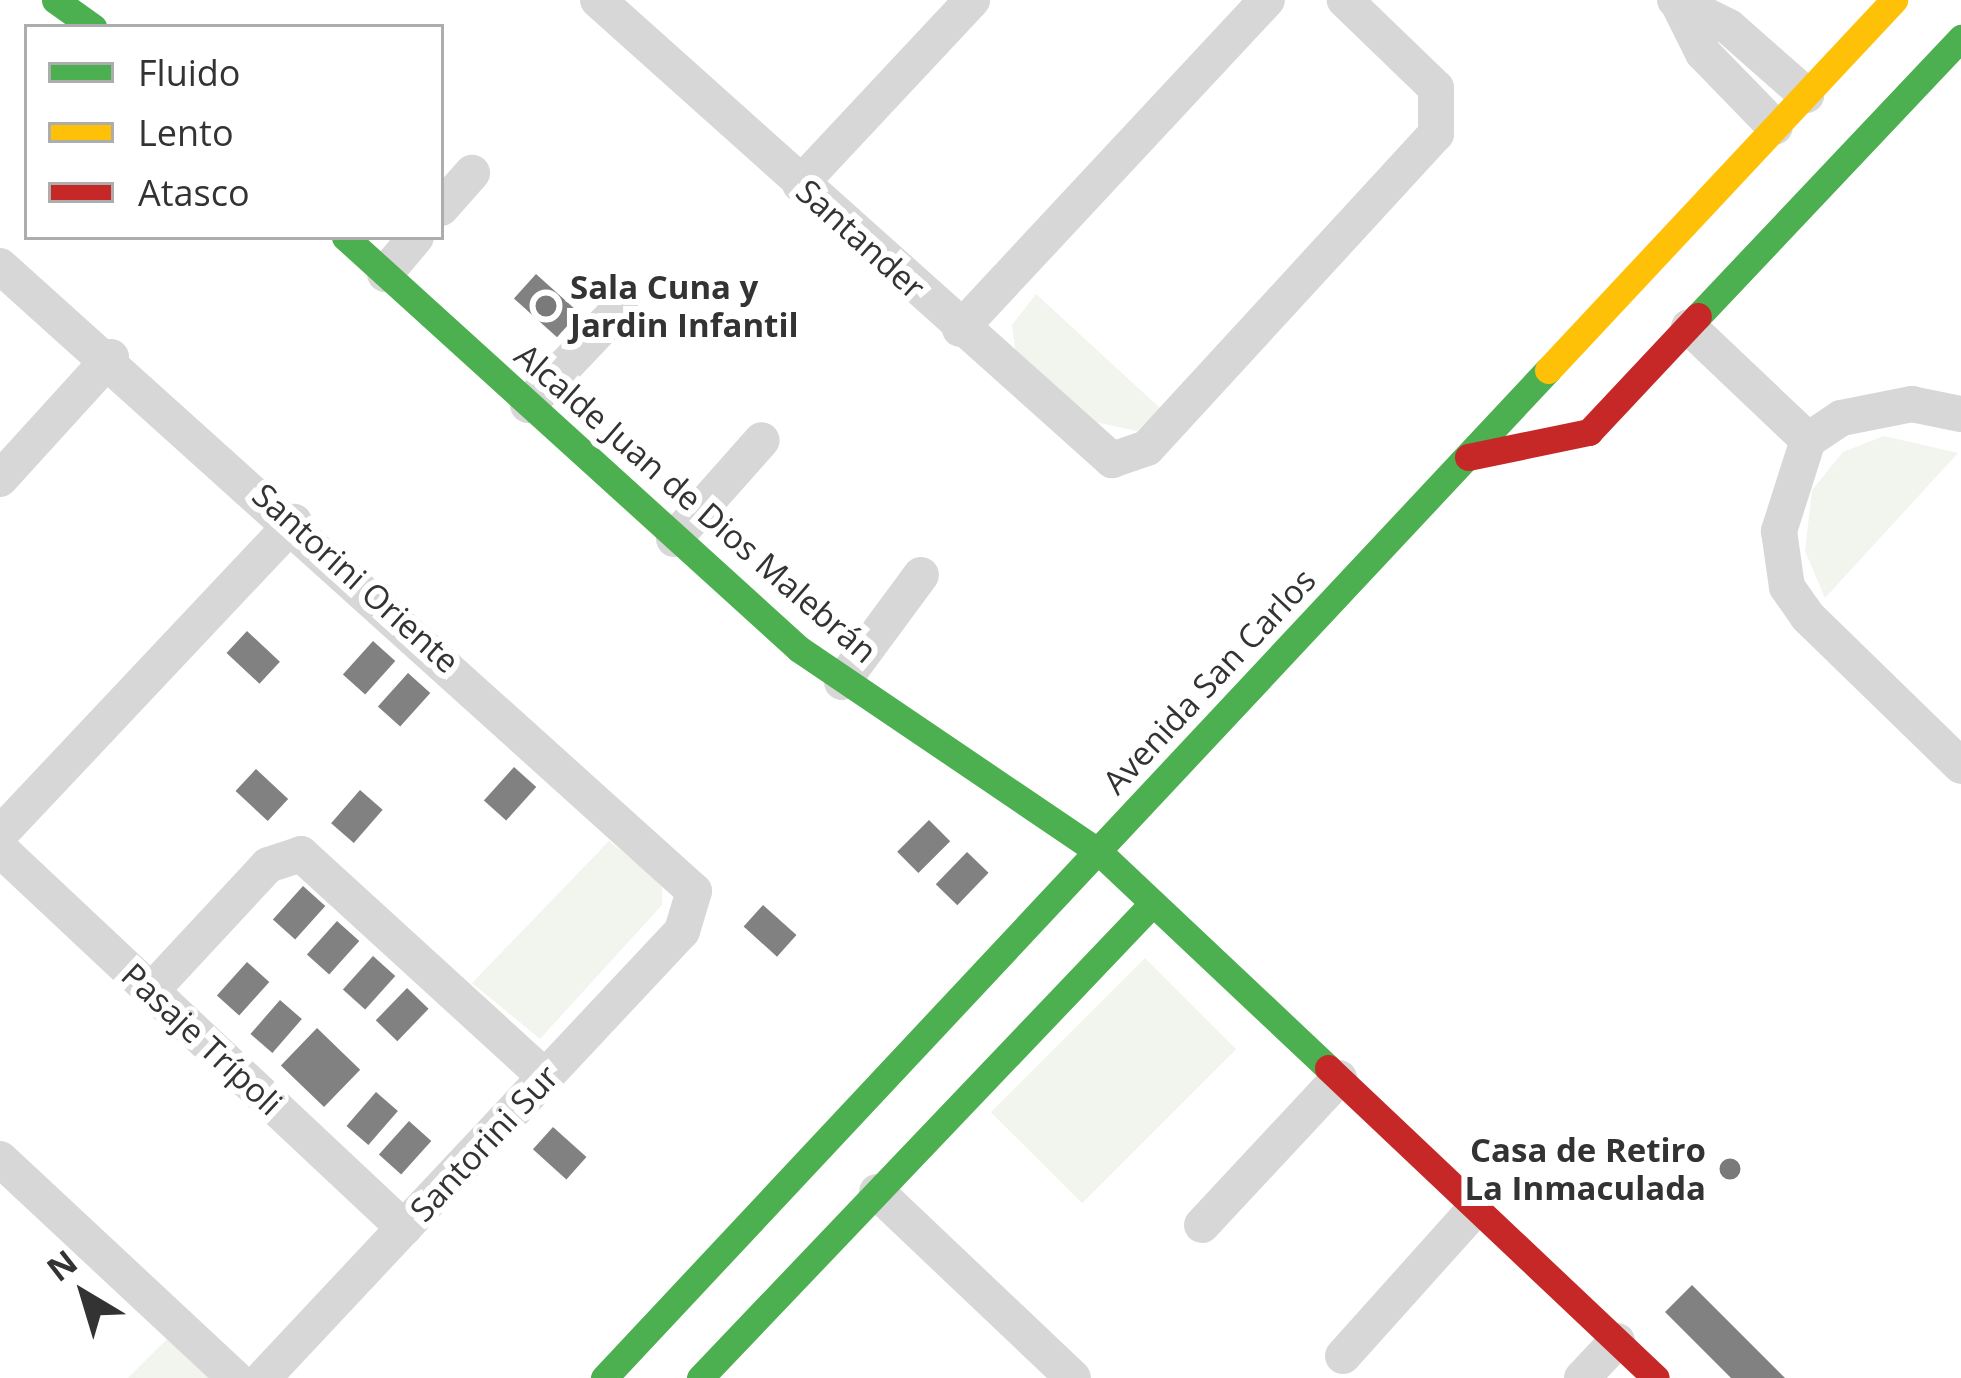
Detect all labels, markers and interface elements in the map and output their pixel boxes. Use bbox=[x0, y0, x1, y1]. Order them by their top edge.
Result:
legend bbox=[24, 24, 444, 240]
text: Fluido bbox=[138, 48, 241, 97]
text: Lento bbox=[138, 108, 234, 157]
text: Atasco bbox=[138, 168, 250, 217]
street label: Santander bbox=[789, 171, 933, 307]
place label: Sala Cuna y Jardin Infantil bbox=[570, 267, 799, 345]
marker: Sala Cuna y Jardin Infantil bbox=[533, 293, 559, 319]
street label: Alcalde Juan de Dios Malebrán bbox=[507, 335, 885, 671]
street label: Santorini Oriente bbox=[245, 475, 467, 681]
street label: Avenida San Carlos bbox=[1095, 560, 1323, 802]
street label: Pasaje Trípoli bbox=[114, 955, 290, 1123]
street label: Santorini Sur bbox=[402, 1057, 566, 1229]
place label: Casa de Retiro La Inmaculada bbox=[1464, 1130, 1706, 1208]
marker: Casa de Retiro La Inmaculada bbox=[1717, 1156, 1743, 1182]
north arrow bbox=[24, 1234, 144, 1354]
text: N bbox=[37, 1239, 86, 1291]

